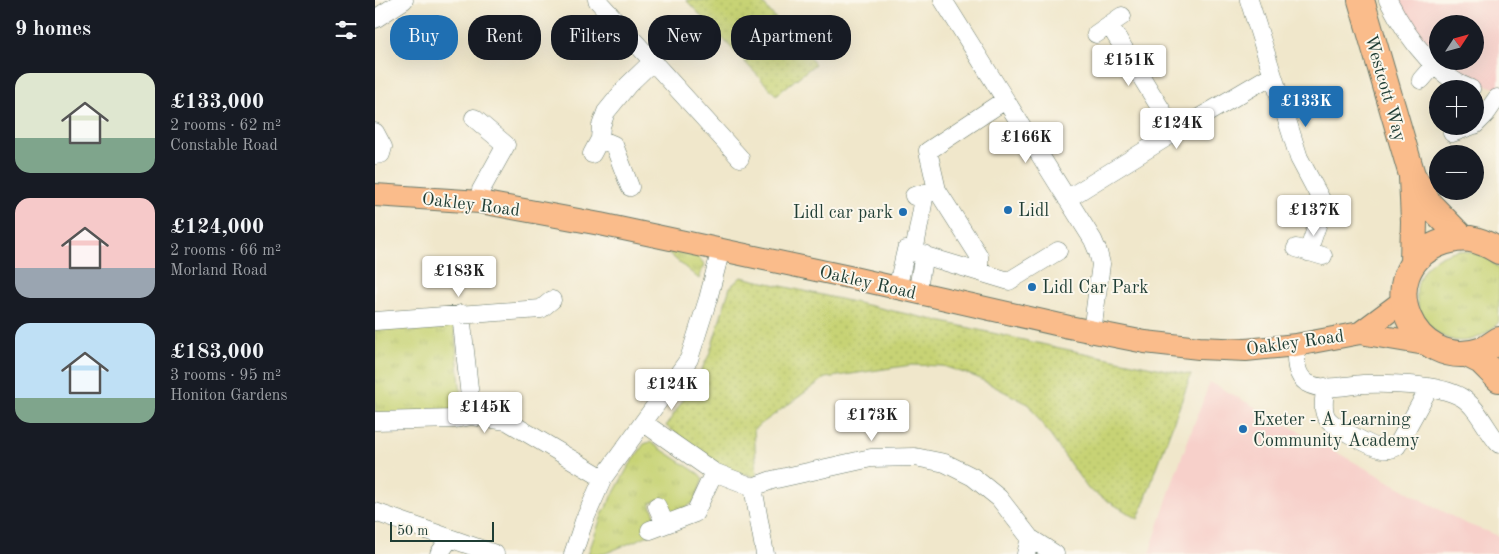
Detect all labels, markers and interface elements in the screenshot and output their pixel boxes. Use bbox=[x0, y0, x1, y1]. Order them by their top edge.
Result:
chip: Buy bbox=[390, 15, 458, 60]
chip: Rent bbox=[468, 15, 541, 60]
chip: Filters bbox=[551, 15, 638, 60]
chip: New bbox=[648, 15, 721, 60]
chip: Apartment bbox=[731, 15, 851, 60]
north arrow bbox=[1429, 15, 1484, 70]
map controls bbox=[1429, 15, 1484, 200]
icon: filters bbox=[332, 16, 360, 44]
text: 9 homes bbox=[15, 19, 91, 40]
street label: Westcott Way bbox=[1361, 33, 1409, 144]
pin: £151K bbox=[1094, 44, 1164, 87]
text: £151K bbox=[1103, 53, 1155, 69]
button: + bbox=[1429, 80, 1484, 135]
pin: £133K bbox=[1271, 86, 1341, 128]
text: £133,000 bbox=[170, 92, 264, 113]
icon: home bbox=[55, 93, 115, 153]
text: £133K bbox=[1280, 94, 1332, 110]
pin: £124K bbox=[1142, 108, 1212, 150]
text: £124K bbox=[1151, 116, 1203, 132]
text: 2 rooms · 62 m² bbox=[170, 118, 281, 134]
pin: £166K bbox=[991, 121, 1061, 164]
text: £166K bbox=[1000, 130, 1052, 146]
text: Constable Road bbox=[170, 138, 278, 154]
button: − bbox=[1429, 145, 1484, 200]
street label: Oakley Road bbox=[421, 190, 521, 220]
pin: £137K bbox=[1279, 194, 1349, 237]
place label: Lidl bbox=[1018, 202, 1049, 220]
text: £137K bbox=[1288, 203, 1340, 219]
place label: Lidl car park bbox=[793, 204, 893, 222]
marker: Lidl bbox=[1002, 204, 1014, 216]
marker: Lidl car park bbox=[897, 206, 909, 218]
text: £124,000 bbox=[170, 217, 264, 238]
icon: home bbox=[55, 218, 115, 278]
text: 2 rooms · 66 m² bbox=[170, 243, 281, 259]
pin: £183K bbox=[424, 256, 494, 298]
text: Morland Road bbox=[170, 263, 267, 279]
street label: Oakley Road bbox=[818, 263, 918, 303]
text: £183K bbox=[433, 264, 485, 280]
place label: Lidl Car Park bbox=[1042, 279, 1149, 297]
marker: Lidl Car Park bbox=[1026, 281, 1038, 293]
street label: Oakley Road bbox=[1245, 327, 1345, 359]
text: £183,000 bbox=[170, 342, 264, 363]
icon: home bbox=[55, 343, 115, 403]
text: 3 rooms · 95 m² bbox=[170, 368, 281, 384]
pin: £124K bbox=[637, 368, 707, 411]
text: £124K bbox=[646, 377, 698, 393]
text: Honiton Gardens bbox=[170, 388, 287, 404]
pin: £145K bbox=[450, 392, 520, 434]
text: £145K bbox=[459, 400, 511, 416]
pin: £173K bbox=[837, 400, 907, 442]
text: £173K bbox=[846, 408, 898, 424]
place label: Exeter - A Learning Community Academy bbox=[1253, 411, 1420, 450]
marker: Exeter - A Learning Community Academy bbox=[1237, 423, 1249, 435]
scale bar bbox=[390, 519, 494, 542]
text: 50 m bbox=[397, 524, 428, 538]

